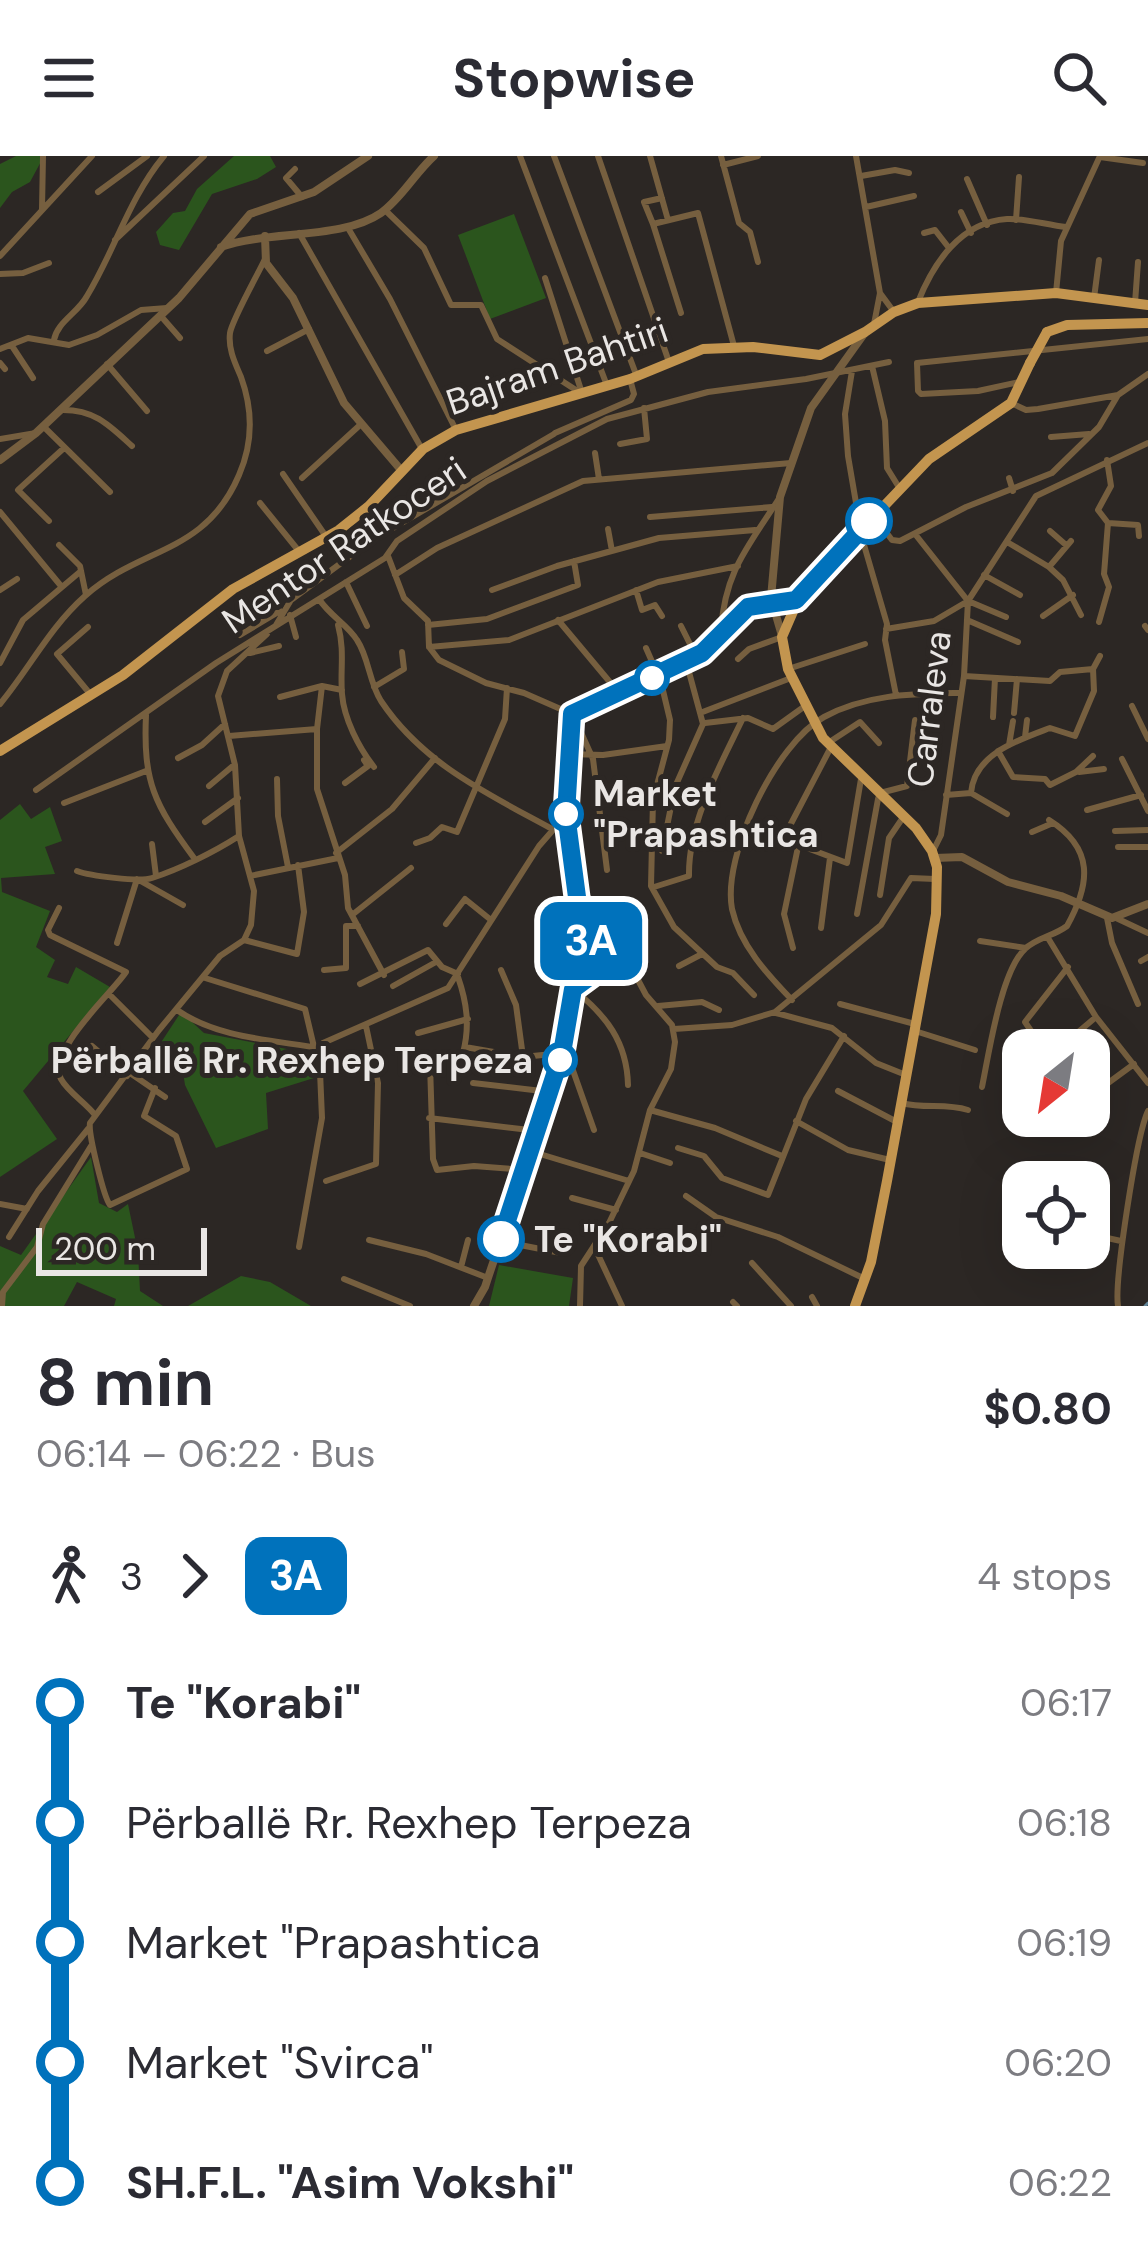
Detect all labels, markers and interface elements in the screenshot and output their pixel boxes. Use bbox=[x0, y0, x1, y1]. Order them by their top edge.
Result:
text: Stopwise bbox=[453, 43, 696, 114]
icon: menu bbox=[36, 45, 102, 111]
icon: search bbox=[1046, 45, 1112, 111]
street label: Bajram Bahtiri bbox=[440, 306, 674, 426]
street label: Mentor Ratkoceri bbox=[213, 446, 475, 644]
unlabelled marker bbox=[847, 499, 891, 543]
street label: Carraleva bbox=[896, 628, 962, 790]
unlabelled marker bbox=[636, 662, 668, 694]
place label: Market "Prapashtica bbox=[593, 770, 819, 858]
marker: Market "Prapashtica bbox=[550, 798, 582, 830]
line badge: 3A bbox=[537, 902, 645, 980]
text: 3A bbox=[564, 913, 618, 968]
north arrow bbox=[1002, 1029, 1110, 1137]
map controls bbox=[1002, 1029, 1110, 1269]
place label: Përballë Rr. Rexhep Terpeza bbox=[51, 1037, 533, 1084]
marker: Përballë Rr. Rexhep Terpeza bbox=[544, 1044, 576, 1076]
button: locate bbox=[1002, 1161, 1110, 1269]
place label: Te "Korabi" bbox=[534, 1216, 722, 1263]
marker: Te "Korabi" bbox=[479, 1217, 523, 1261]
scale bar bbox=[36, 1222, 207, 1275]
text: 200 m bbox=[54, 1227, 156, 1270]
text: 8 min bbox=[36, 1340, 214, 1425]
text: $0.80 bbox=[983, 1379, 1112, 1438]
text: 06:14 – 06:22 · Bus bbox=[36, 1428, 376, 1479]
icon: walk bbox=[36, 1543, 102, 1609]
icon: forward bbox=[161, 1543, 227, 1609]
text: 3A bbox=[269, 1548, 323, 1603]
text: 3 bbox=[120, 1551, 143, 1602]
text: 4 stops bbox=[977, 1551, 1112, 1602]
text: Te "Korabi" bbox=[126, 1673, 361, 1732]
text: 06:17 bbox=[1020, 1677, 1112, 1728]
text: Përballë Rr. Rexhep Terpeza bbox=[126, 1793, 692, 1852]
text: 06:18 bbox=[1017, 1797, 1112, 1848]
text: Market "Prapashtica bbox=[126, 1913, 541, 1972]
text: 06:19 bbox=[1016, 1917, 1112, 1968]
text: Market "Svirca" bbox=[126, 2033, 433, 2092]
text: 06:20 bbox=[1004, 2037, 1112, 2088]
text: SH.F.L. "Asim Vokshi" bbox=[126, 2153, 574, 2212]
text: 06:22 bbox=[1008, 2157, 1112, 2208]

